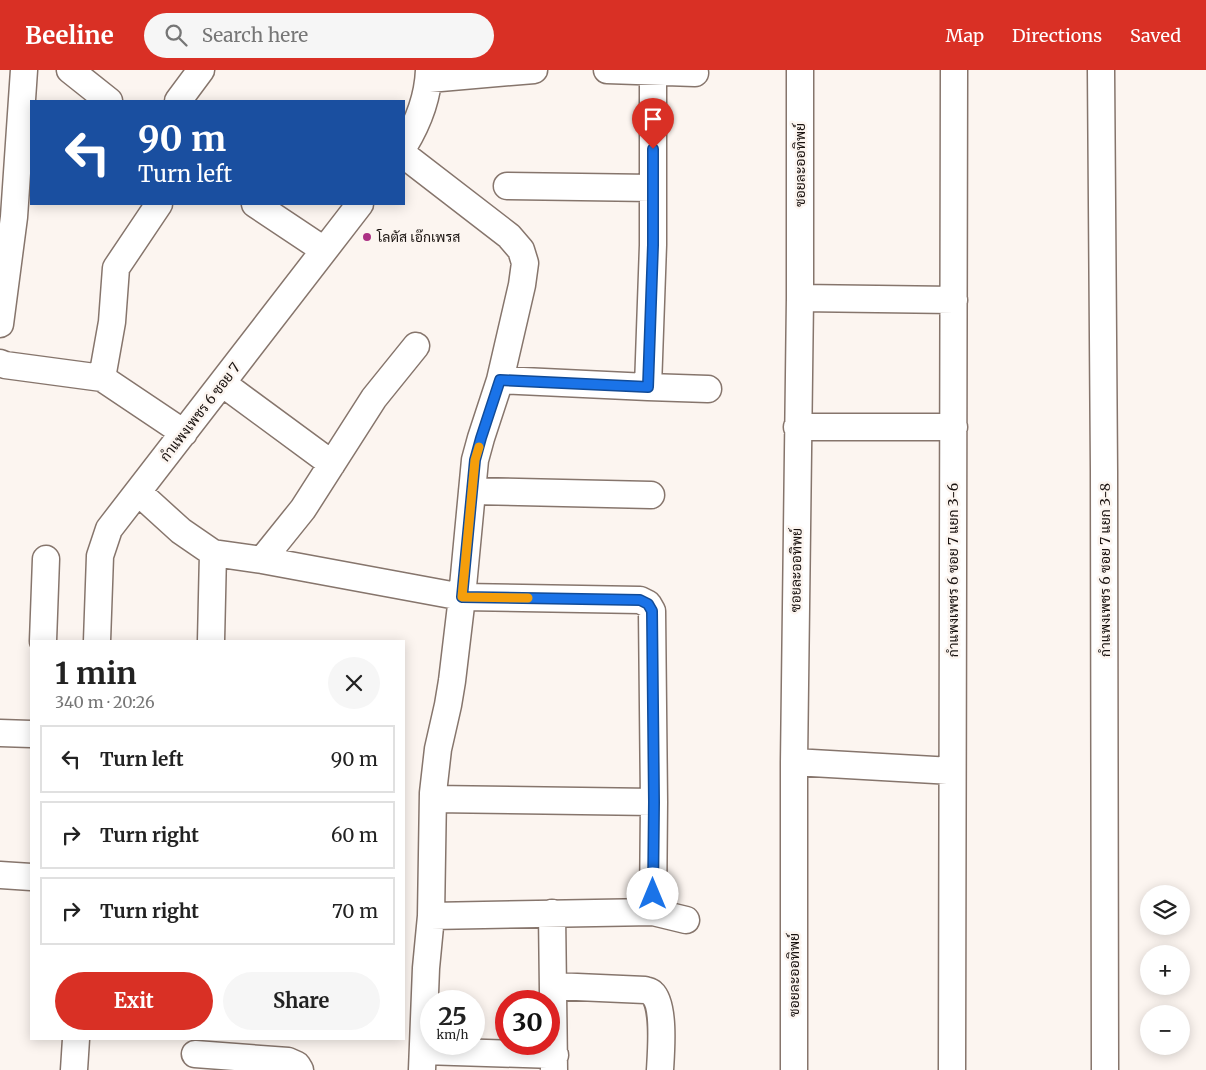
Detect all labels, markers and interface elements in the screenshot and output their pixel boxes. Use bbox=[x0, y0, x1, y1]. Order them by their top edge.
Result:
search box bbox=[144, 13, 494, 58]
text: Beeline bbox=[25, 20, 114, 51]
icon: search bbox=[162, 21, 190, 49]
text: Search here bbox=[202, 23, 308, 47]
text: Map bbox=[946, 24, 984, 47]
text: Directions bbox=[1012, 24, 1102, 47]
text: Saved bbox=[1130, 24, 1181, 47]
pin bbox=[632, 98, 674, 149]
icon: arrive bbox=[639, 105, 667, 133]
text: 90 m bbox=[138, 117, 226, 161]
icon: left bbox=[55, 120, 120, 185]
street label: ซอยละออทิพย์ bbox=[791, 123, 809, 207]
text: Turn left bbox=[138, 160, 232, 188]
place label: โลตัส เอ๊กเพรส bbox=[376, 228, 460, 246]
marker: โลตัส เอ๊กเพรส bbox=[361, 231, 373, 243]
street label: กำแพงเพชร 6 ซอย 7 bbox=[156, 359, 244, 465]
street label: กำแพงเพชร 6 ซอย 7 แยก 3-6 bbox=[944, 483, 962, 657]
street label: กำแพงเพชร 6 ซอย 7 แยก 3-8 bbox=[1096, 483, 1114, 657]
street label: ซอยละออทิพย์ bbox=[786, 528, 806, 612]
text: 1 min bbox=[55, 654, 137, 692]
button: close bbox=[328, 657, 380, 709]
text: 340 m · 20:26 bbox=[55, 692, 155, 712]
icon: left bbox=[57, 745, 85, 773]
text: Turn left bbox=[100, 747, 184, 771]
text: 90 m bbox=[331, 747, 378, 771]
icon: right bbox=[57, 821, 85, 849]
text: Turn right bbox=[100, 823, 199, 847]
text: 60 m bbox=[331, 823, 378, 847]
position arrow bbox=[626, 867, 678, 919]
map controls bbox=[1140, 885, 1190, 1055]
button: layers bbox=[1140, 885, 1190, 935]
icon: right bbox=[57, 897, 85, 925]
text: Turn right bbox=[100, 899, 199, 923]
text: 70 m bbox=[332, 899, 378, 923]
street label: ซอยละออทิพย์ bbox=[785, 933, 803, 1017]
button: + bbox=[1140, 945, 1190, 995]
button: Exit bbox=[55, 972, 213, 1030]
button: Share bbox=[223, 972, 380, 1030]
speed limit sign: 30 bbox=[495, 990, 560, 1055]
text: 25 bbox=[438, 1000, 467, 1032]
button: − bbox=[1140, 1005, 1190, 1055]
text: km/h bbox=[437, 1027, 468, 1042]

